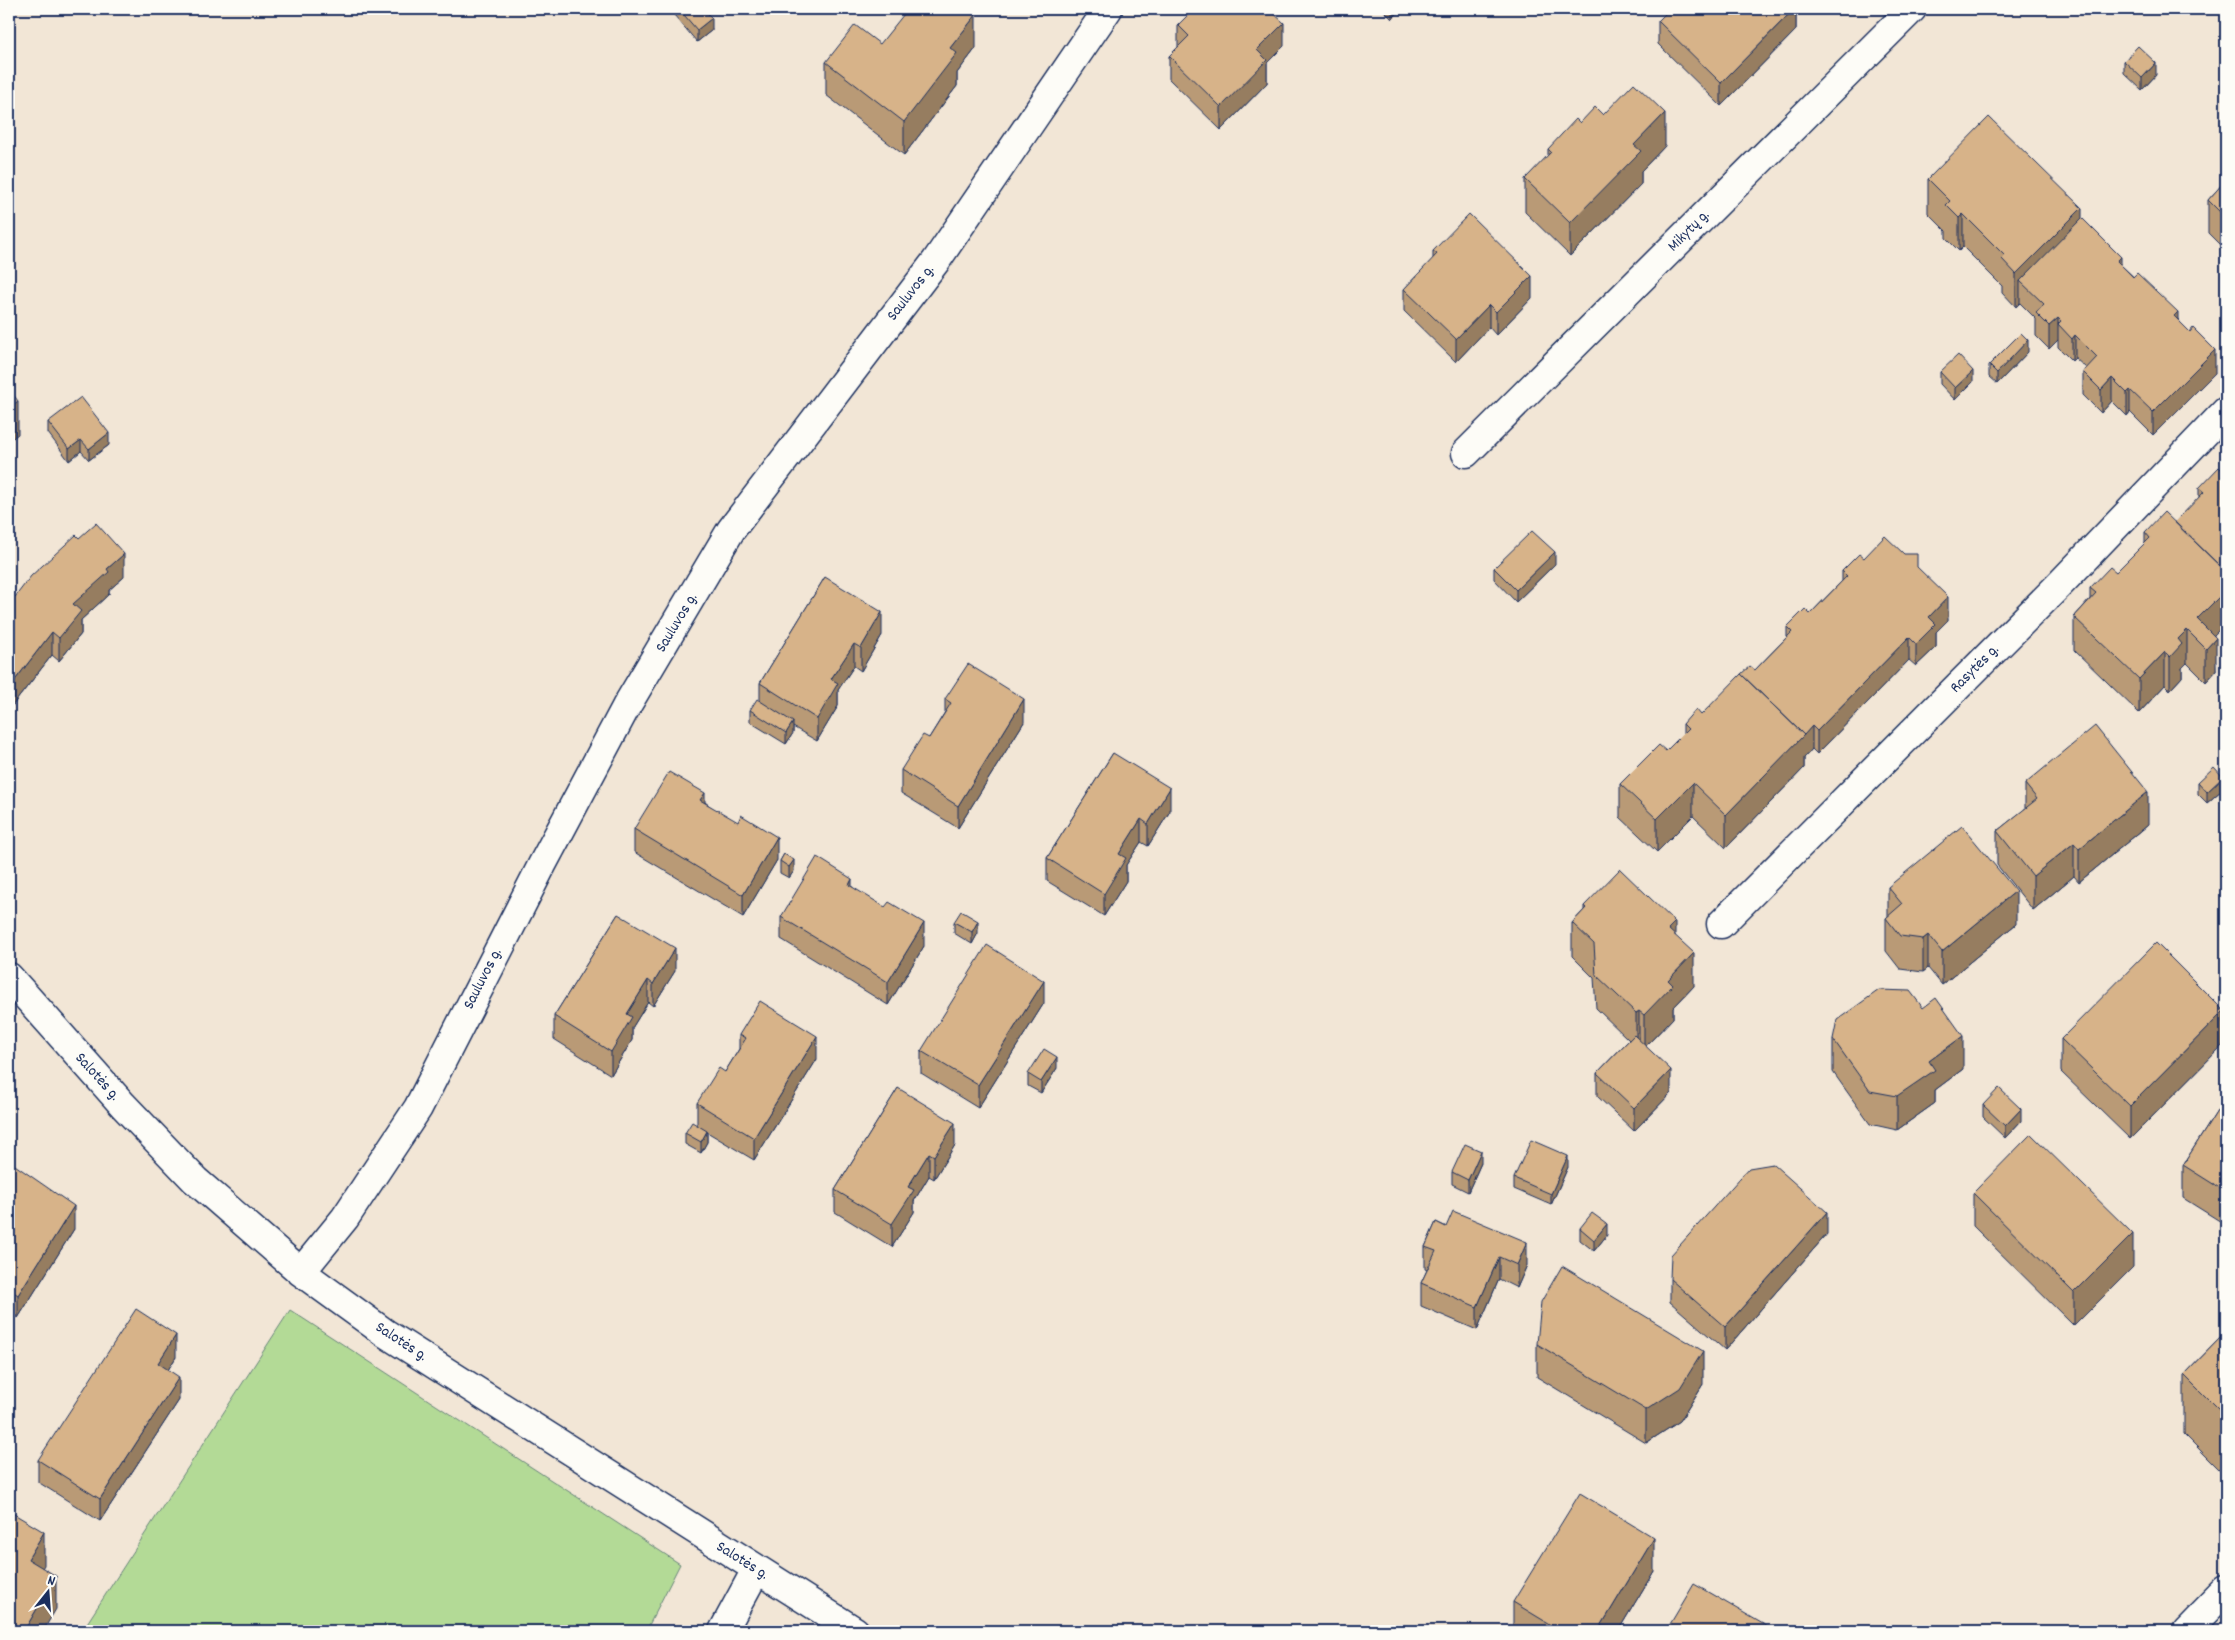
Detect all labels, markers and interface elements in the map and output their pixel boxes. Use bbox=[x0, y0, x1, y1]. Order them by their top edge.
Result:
street label: Mikytų g. bbox=[1663, 205, 1715, 257]
street label: Sauluvos g. bbox=[882, 260, 940, 326]
street label: Sauluvos g. bbox=[650, 589, 704, 657]
street label: Rasytės g. bbox=[1945, 639, 2005, 699]
street label: Sauluvos g. bbox=[458, 944, 508, 1014]
street label: Salotės g. bbox=[69, 1048, 125, 1106]
street label: Salotės g. bbox=[370, 1316, 432, 1368]
street label: Salotės g. bbox=[711, 1536, 773, 1586]
north arrow bbox=[22, 1568, 72, 1618]
text: N bbox=[45, 1571, 58, 1592]

